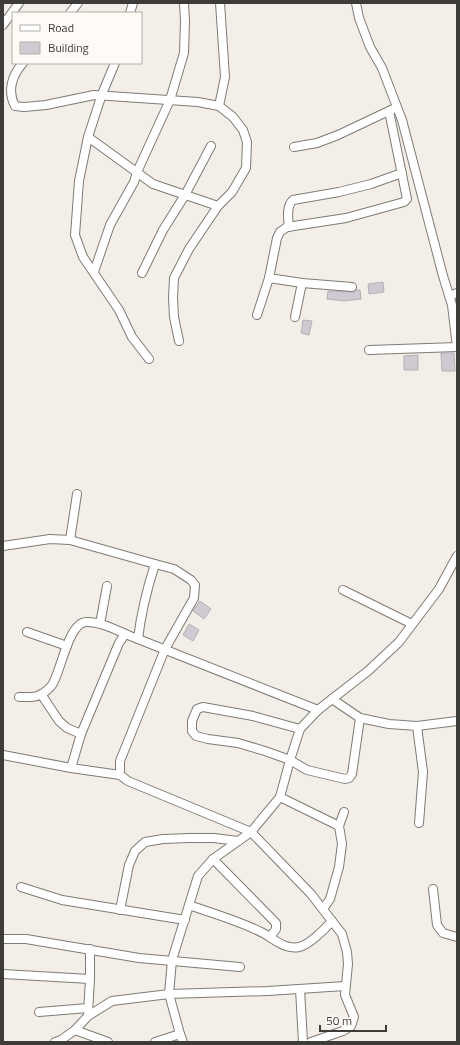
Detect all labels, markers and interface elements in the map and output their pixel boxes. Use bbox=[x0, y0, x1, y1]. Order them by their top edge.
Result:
legend bbox=[12, 12, 142, 64]
text: Road bbox=[48, 18, 74, 37]
text: Building bbox=[48, 38, 89, 57]
scale bar bbox=[320, 1007, 386, 1033]
text: 50 m bbox=[326, 1011, 352, 1030]

